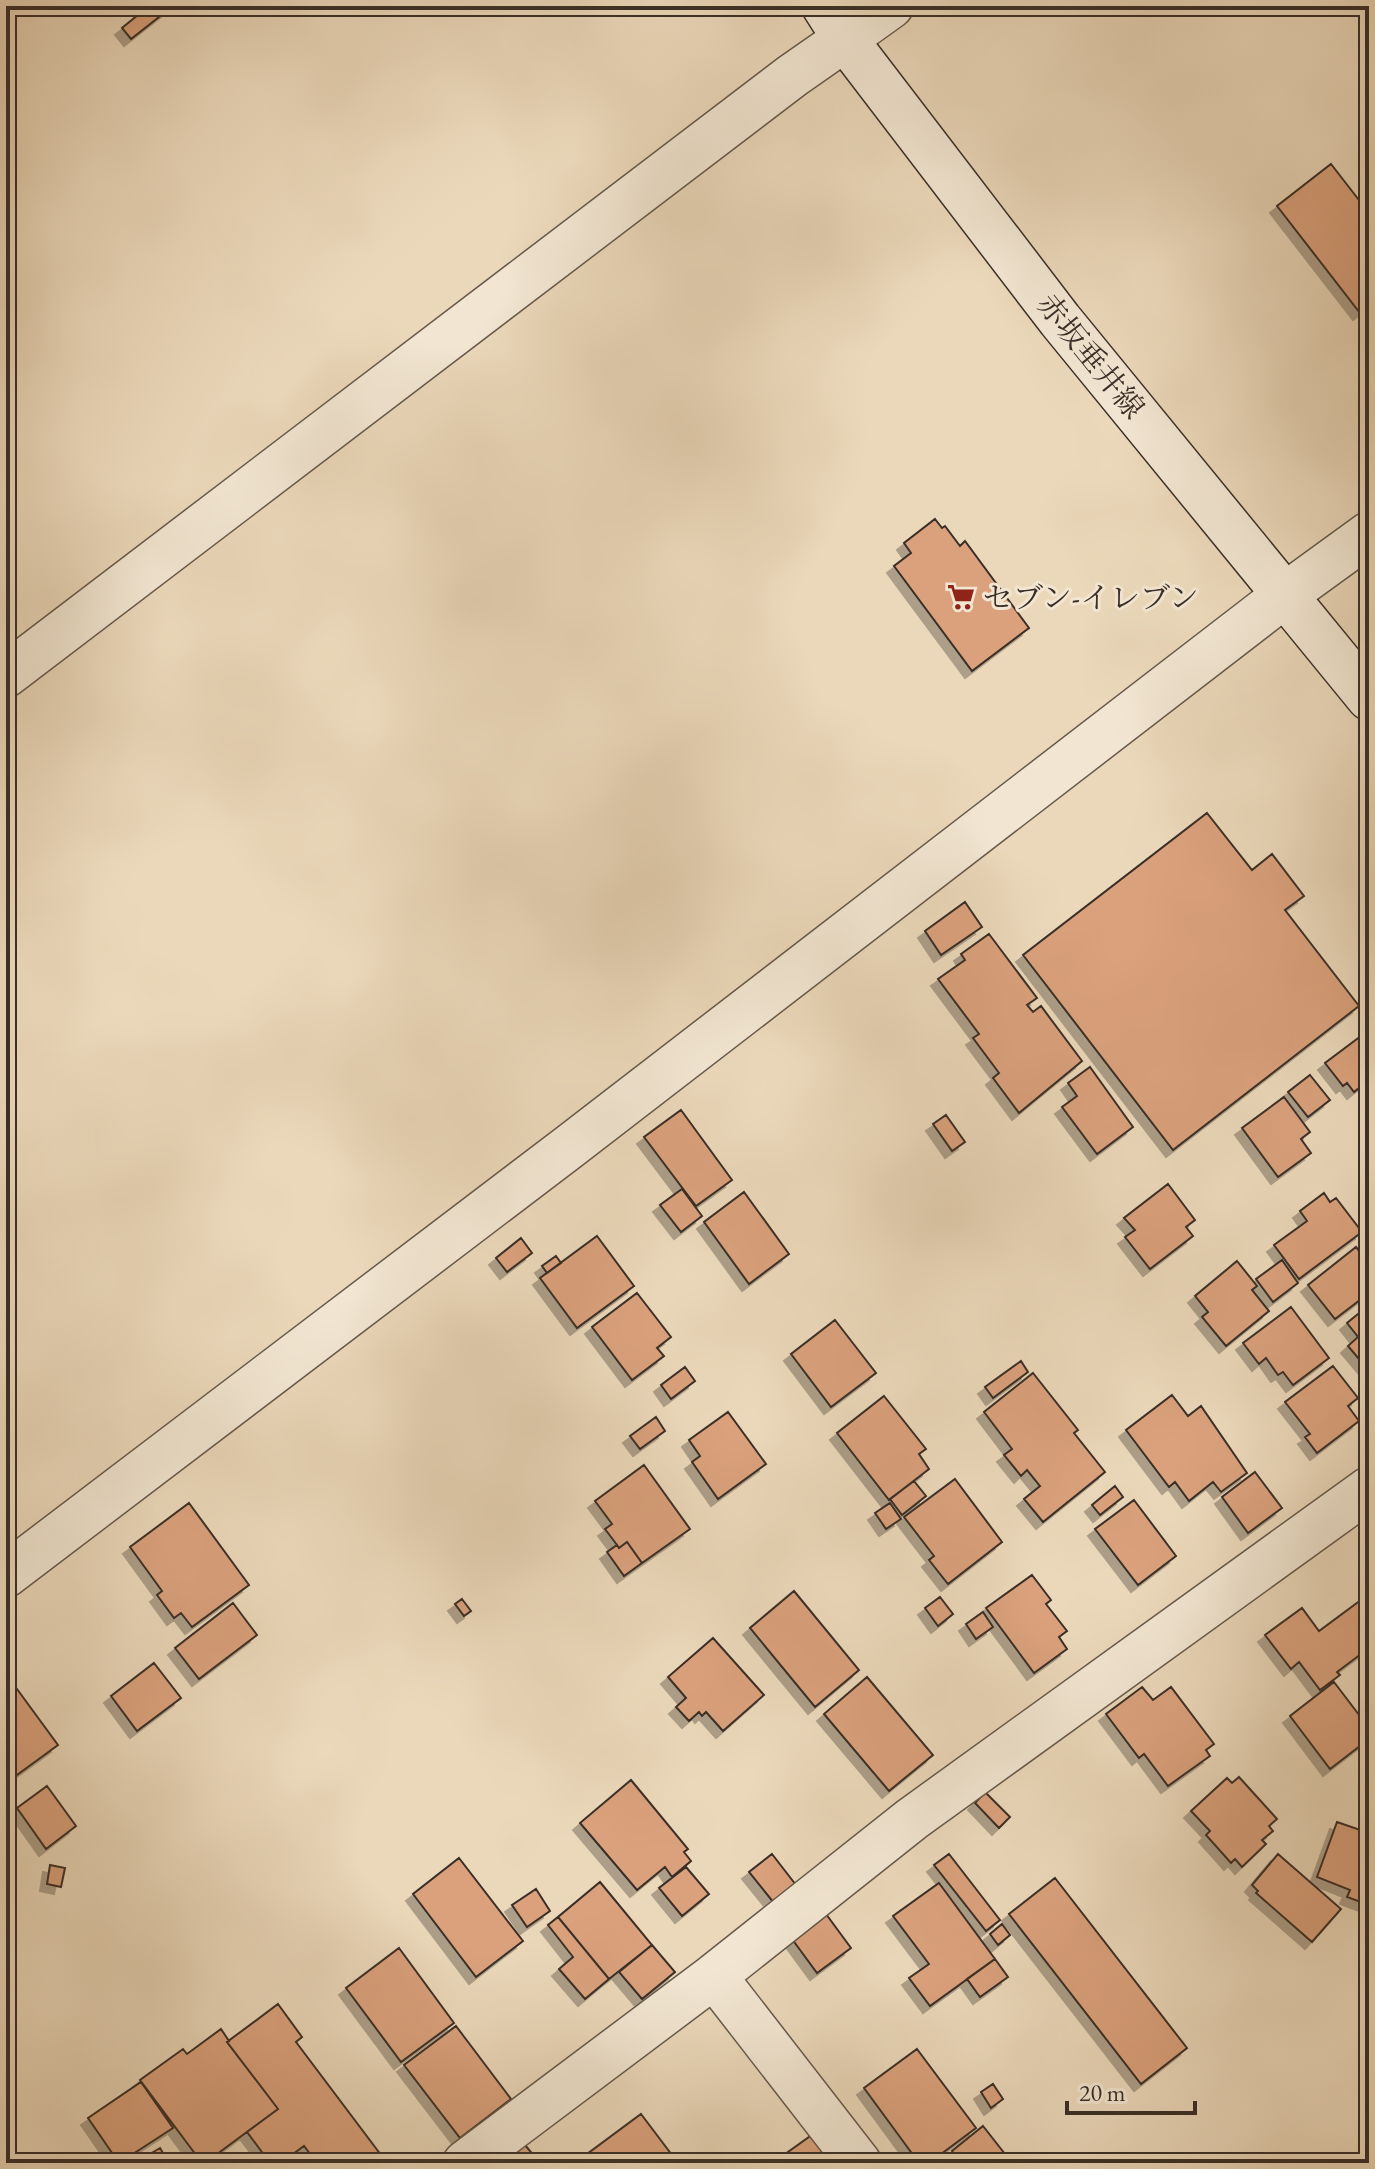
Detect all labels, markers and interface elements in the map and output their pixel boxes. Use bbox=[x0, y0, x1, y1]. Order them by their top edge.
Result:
street label: 赤坂垂井線 bbox=[1029, 285, 1153, 427]
place label: セブン-イレブン bbox=[983, 578, 1199, 617]
supermarket icon: セブン-イレブン bbox=[946, 582, 976, 612]
scale bar bbox=[1067, 2065, 1195, 2115]
text: 20 m bbox=[1079, 2077, 1126, 2108]

